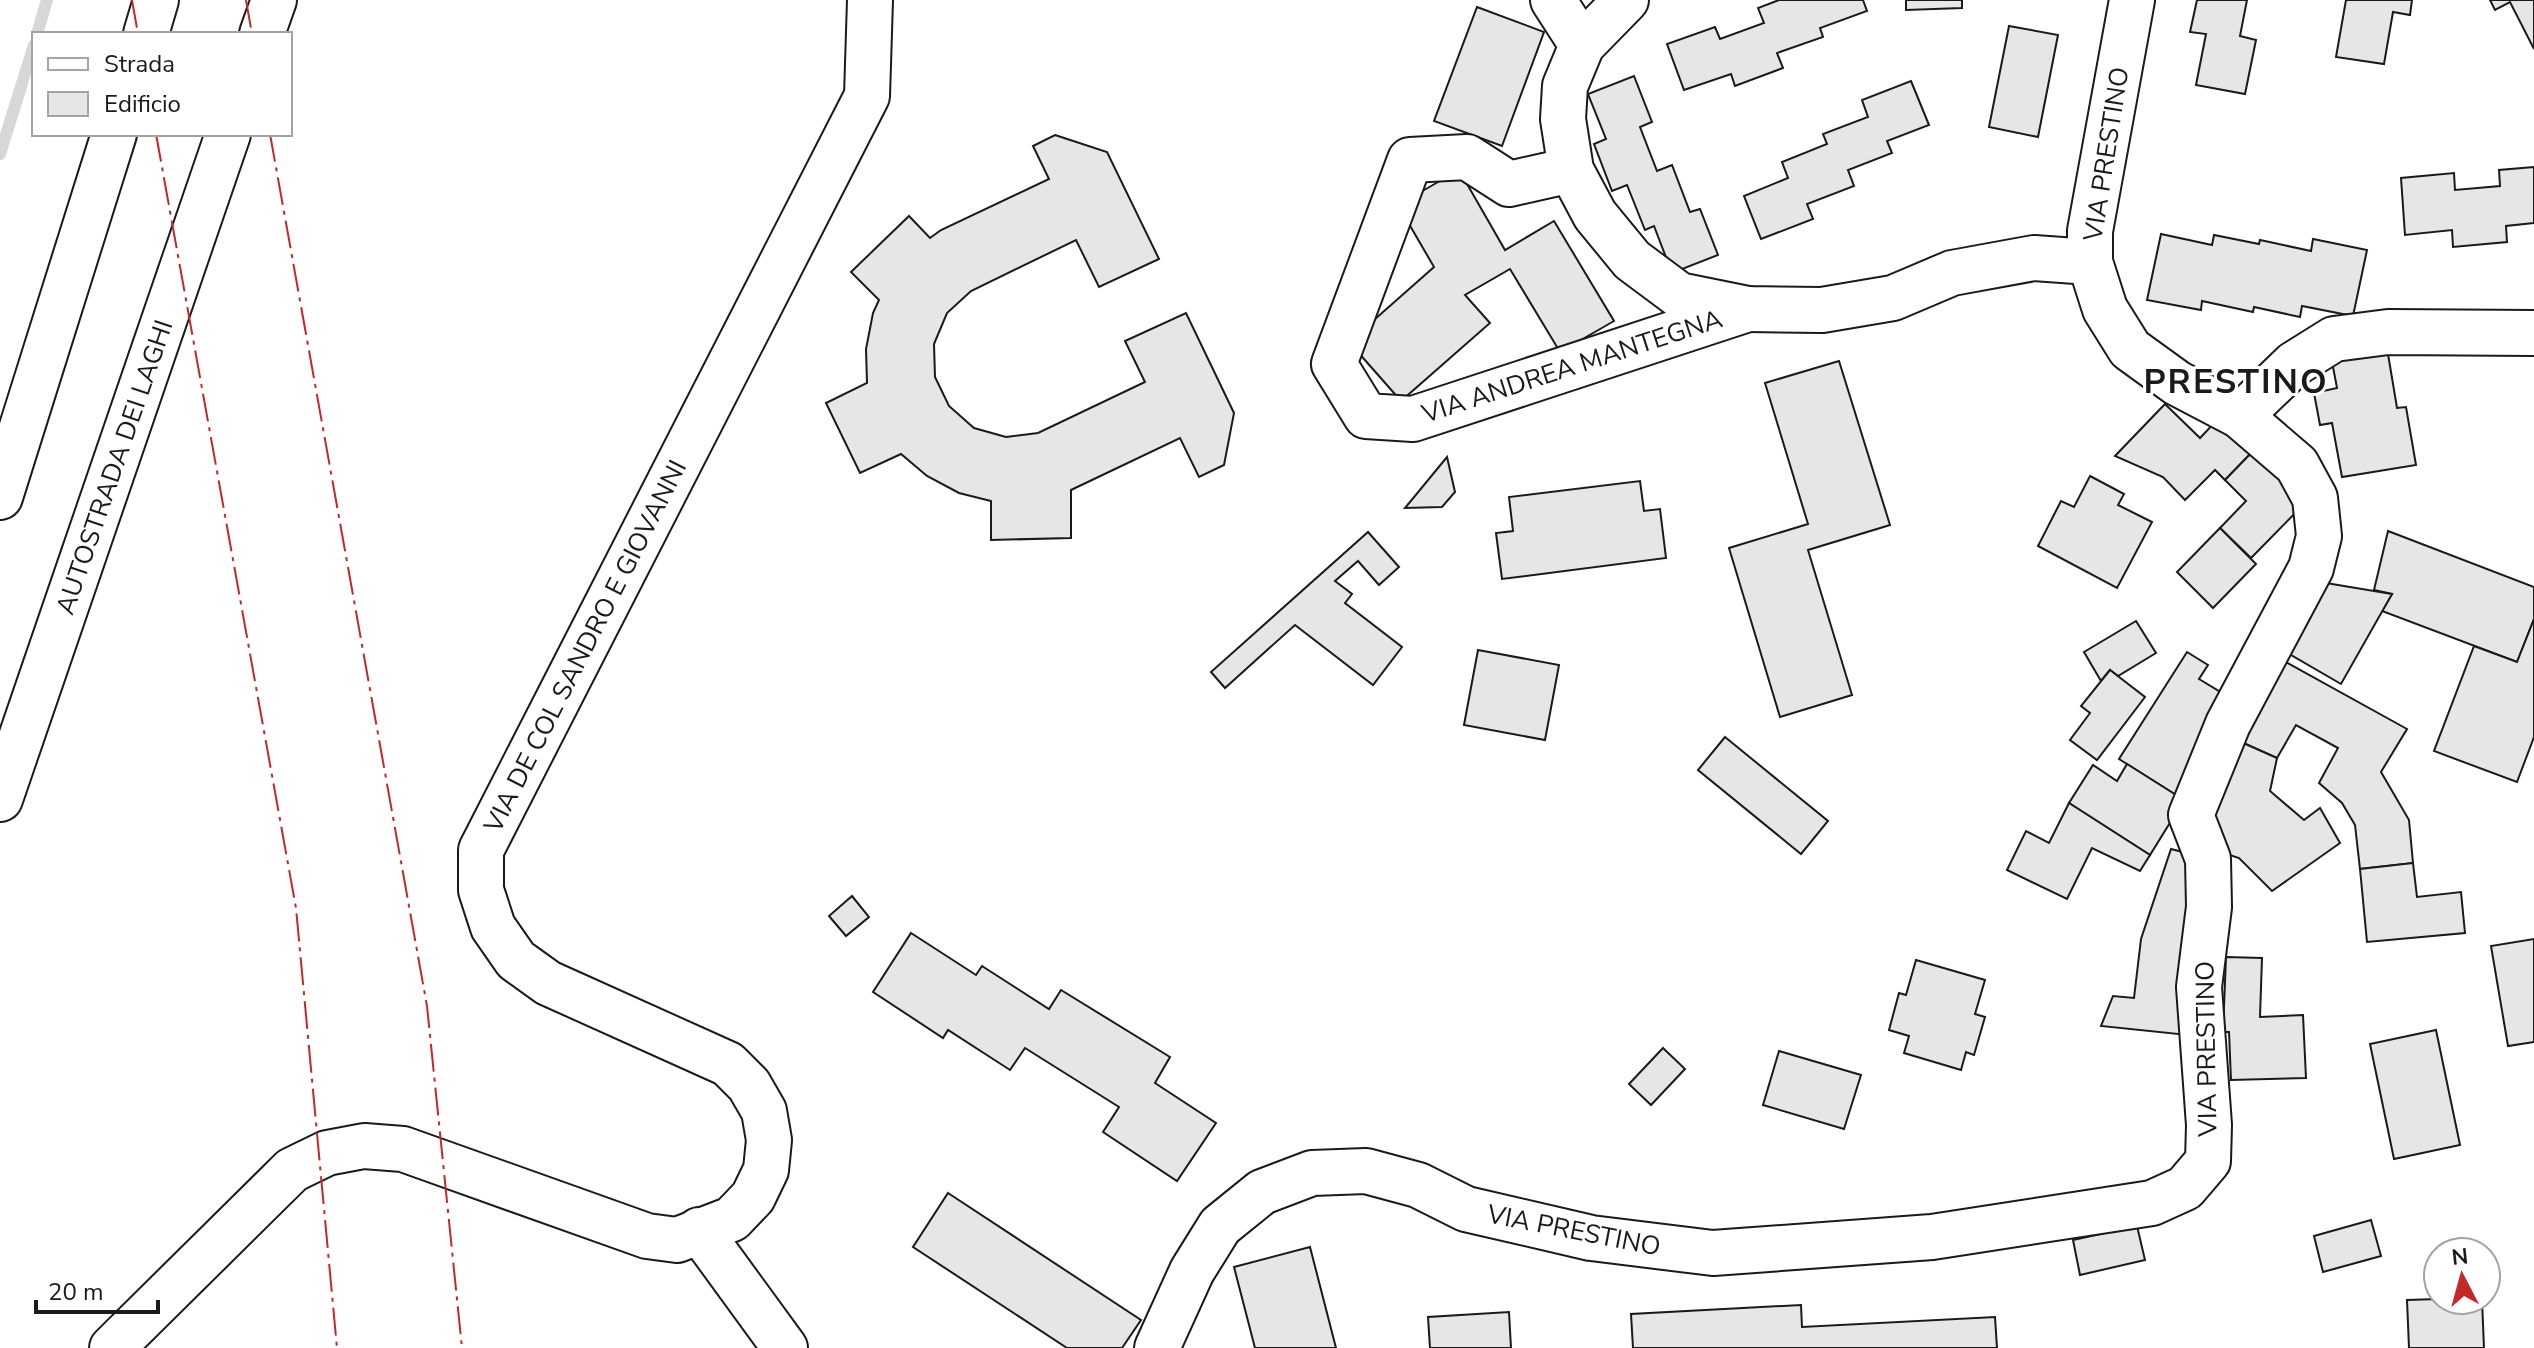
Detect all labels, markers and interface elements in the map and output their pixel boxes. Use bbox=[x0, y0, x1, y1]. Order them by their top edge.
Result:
legend bbox=[32, 32, 292, 136]
text: Strada bbox=[104, 48, 175, 80]
street label: VIA PRESTINO bbox=[2075, 64, 2138, 245]
text: Edificio bbox=[104, 88, 181, 120]
street label: VIA ANDREA MANTEGNA bbox=[1417, 301, 1727, 432]
street label: AUTOSTRADA DEI LAGHI bbox=[48, 315, 181, 619]
district label: PRESTINO bbox=[2143, 359, 2329, 405]
street label: VIA DE COL SANDRO E GIOVANNI bbox=[475, 454, 695, 839]
street label: VIA PRESTINO bbox=[2187, 961, 2226, 1138]
street label: VIA PRESTINO bbox=[1483, 1196, 1664, 1264]
north arrow bbox=[2422, 1236, 2502, 1316]
text: N bbox=[2450, 1241, 2470, 1273]
scale bar bbox=[36, 1264, 158, 1314]
text: 20 m bbox=[48, 1276, 104, 1308]

